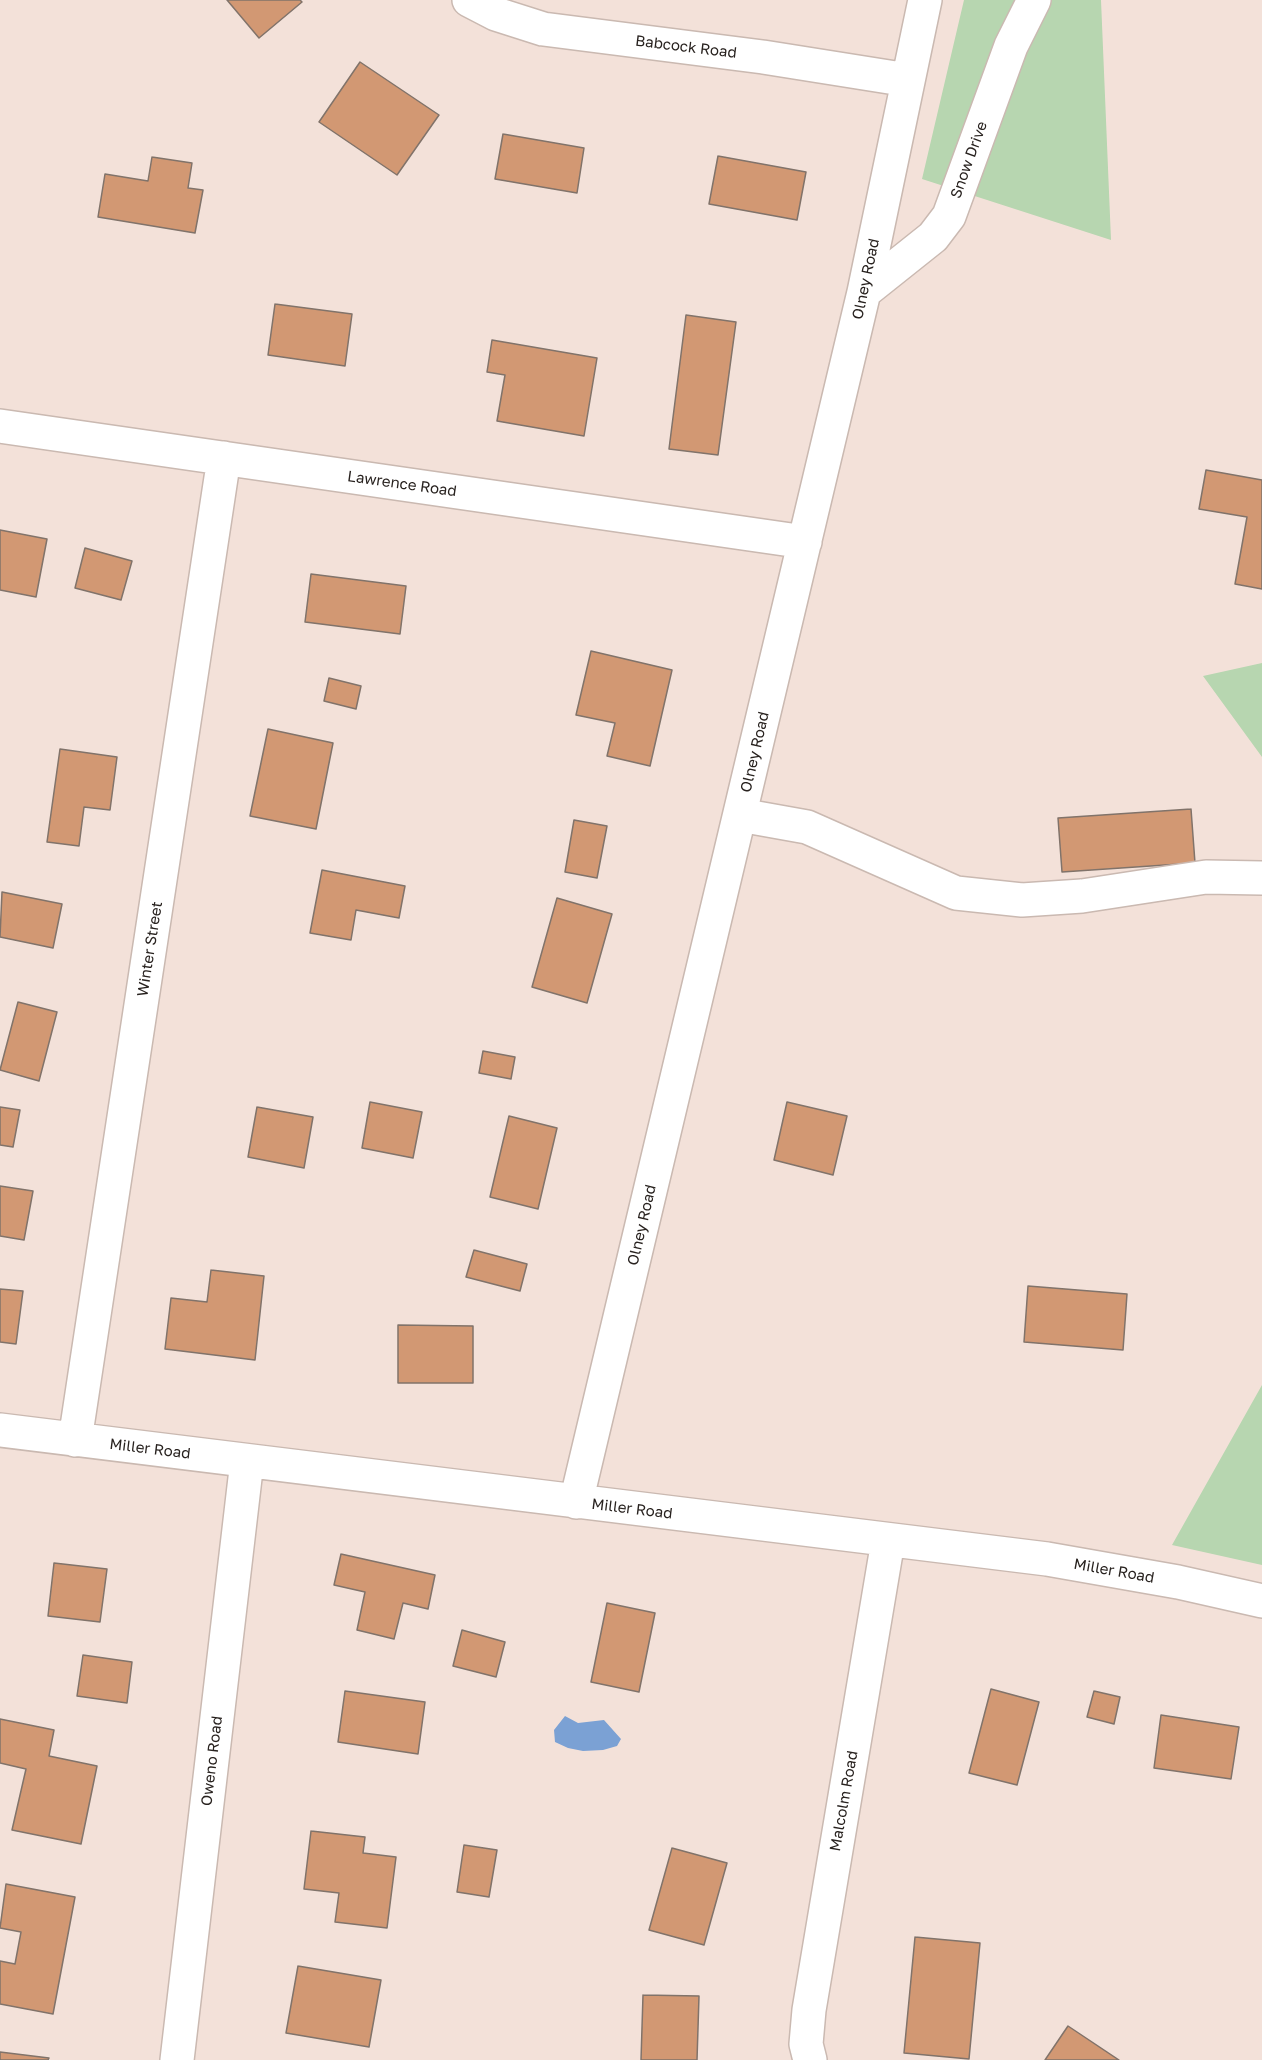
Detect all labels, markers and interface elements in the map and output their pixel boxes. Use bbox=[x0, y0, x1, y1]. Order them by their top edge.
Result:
street label: Babcock Road bbox=[634, 32, 738, 62]
street label: Snow Drive bbox=[947, 119, 991, 201]
street label: Olney Road bbox=[849, 237, 883, 321]
street label: Lawrence Road bbox=[346, 467, 458, 501]
street label: Olney Road bbox=[737, 710, 773, 794]
street label: Winter Street bbox=[134, 900, 166, 998]
street label: Olney Road bbox=[624, 1183, 660, 1267]
street label: Miller Road bbox=[108, 1435, 192, 1463]
street label: Miller Road bbox=[590, 1495, 674, 1523]
street label: Miller Road bbox=[1072, 1555, 1156, 1587]
street label: Oweno Road bbox=[198, 1715, 226, 1807]
street label: Malcolm Road bbox=[826, 1749, 862, 1853]

